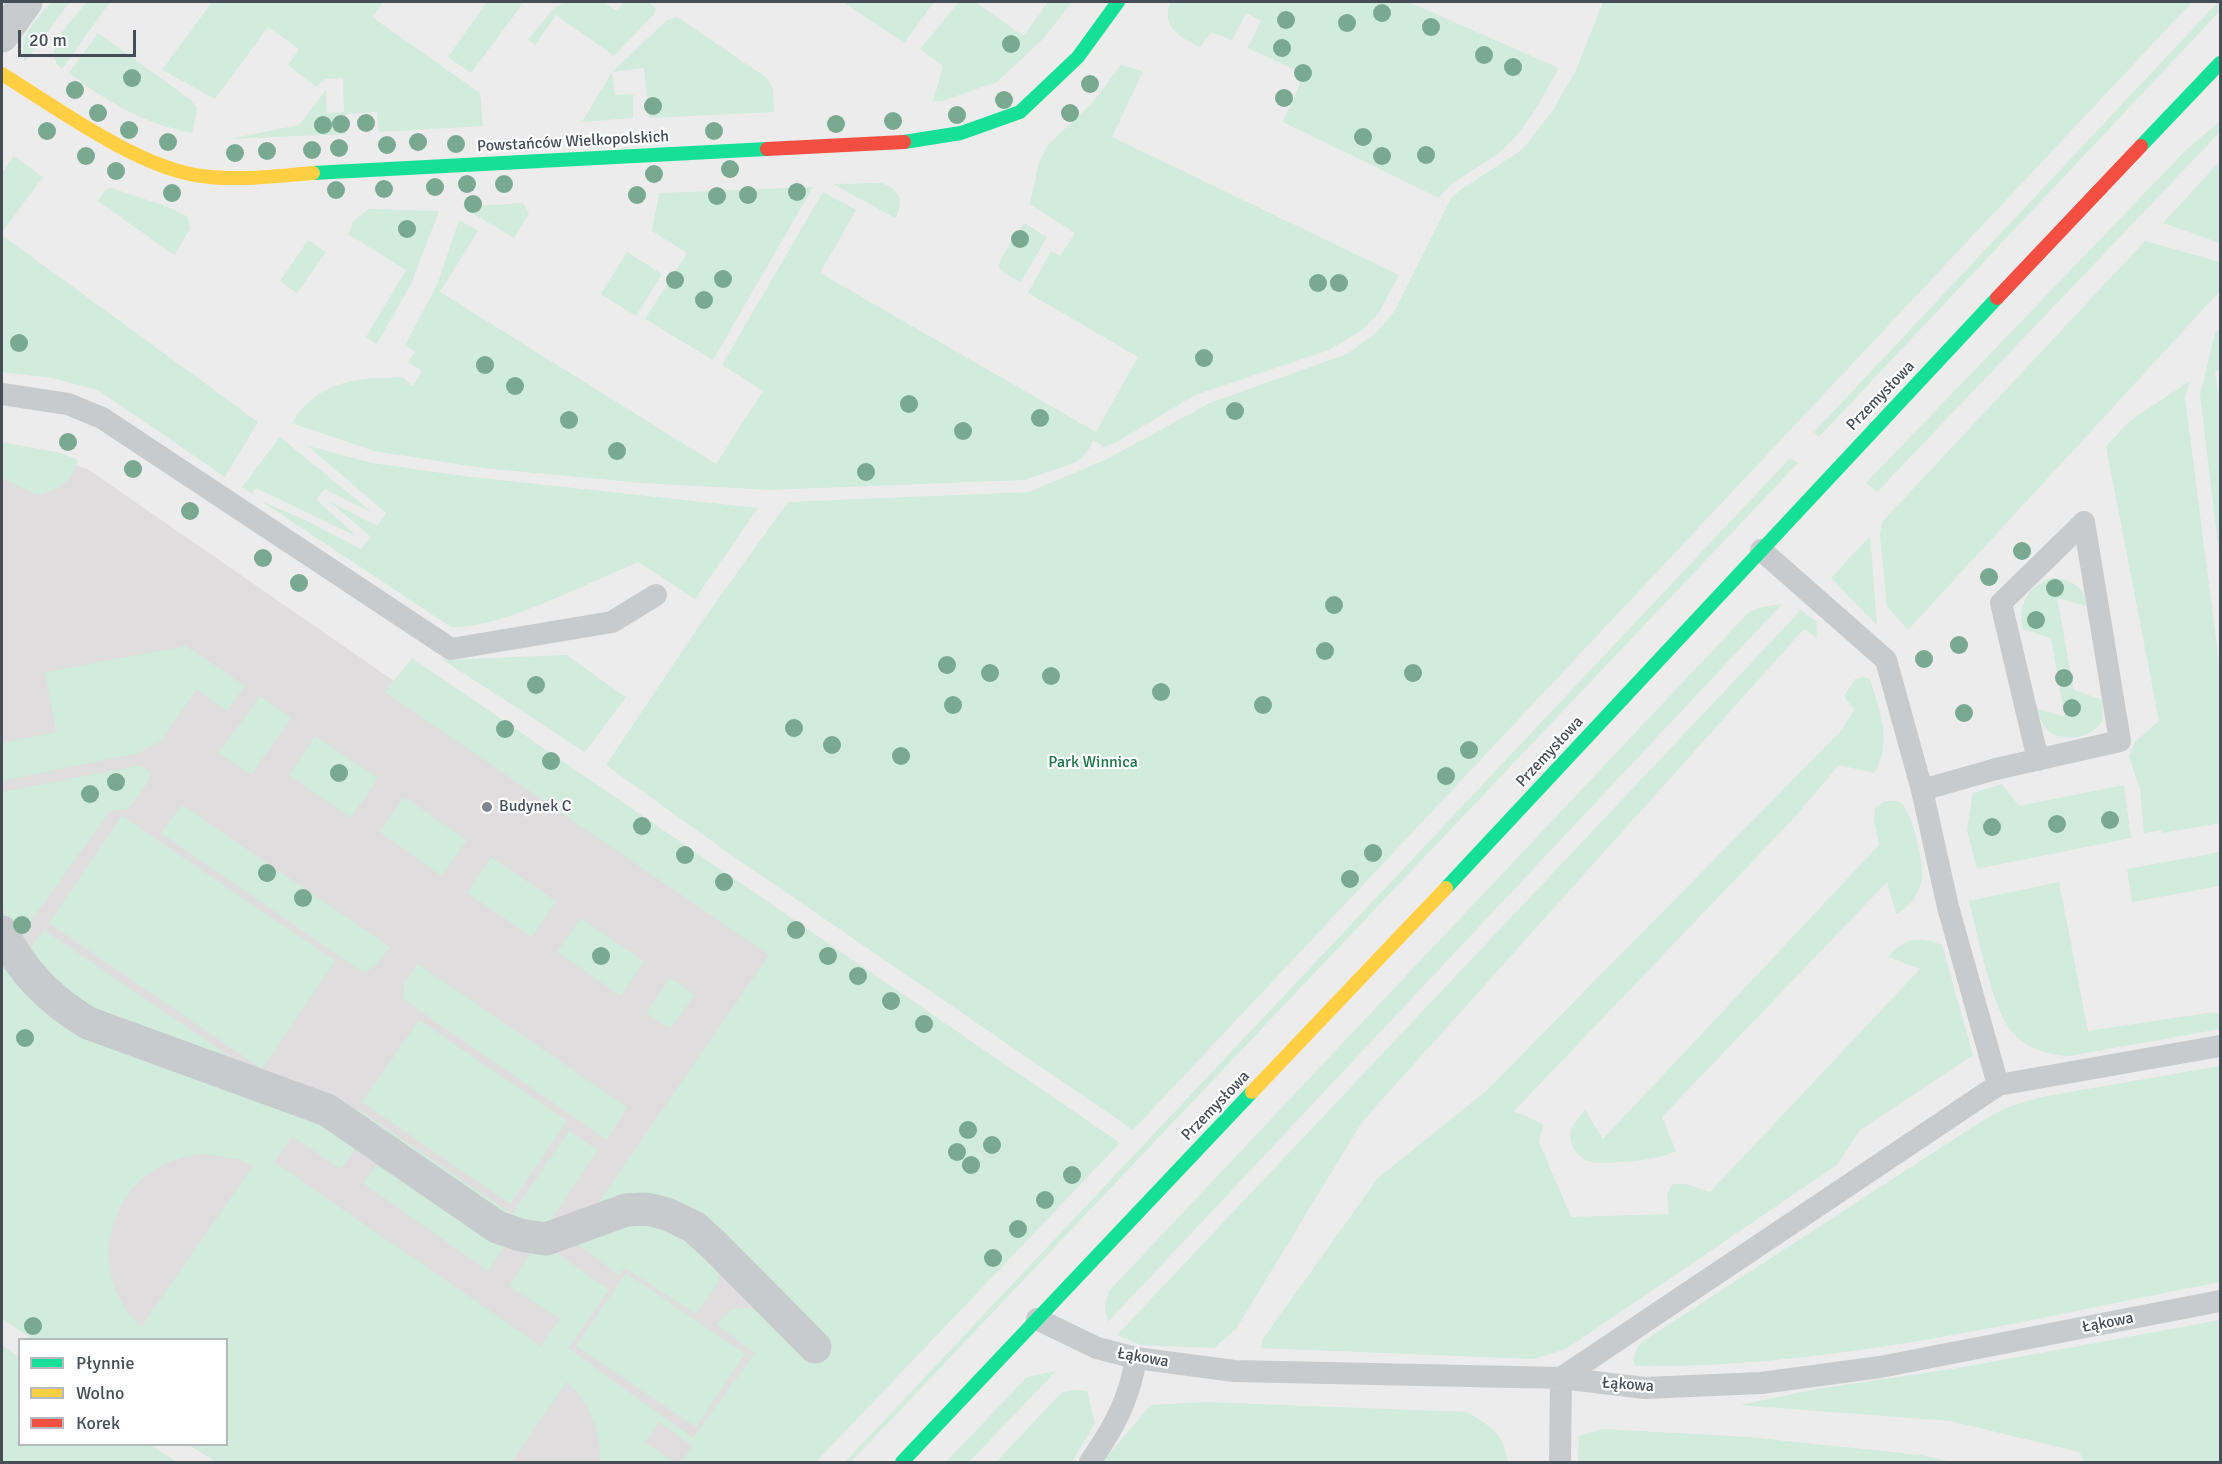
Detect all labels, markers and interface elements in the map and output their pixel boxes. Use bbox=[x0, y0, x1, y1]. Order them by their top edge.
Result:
scale bar bbox=[21, 18, 140, 56]
text: 20 m bbox=[29, 29, 67, 51]
street label: Powstańców Wielkopolskich bbox=[477, 127, 669, 157]
street label: Przemysłowa bbox=[1843, 357, 1919, 435]
street label: Przemysłowa bbox=[1512, 713, 1588, 791]
park label: Park Winnica bbox=[1048, 753, 1138, 773]
place label: Budynek C bbox=[499, 797, 571, 817]
marker: Budynek C bbox=[480, 800, 494, 814]
street label: Przemysłowa bbox=[1178, 1067, 1254, 1145]
street label: Łąkowa bbox=[2081, 1309, 2135, 1337]
legend bbox=[18, 1338, 228, 1446]
street label: Łąkowa bbox=[1116, 1344, 1170, 1372]
text: Płynnie bbox=[76, 1352, 134, 1374]
street label: Łąkowa bbox=[1601, 1374, 1655, 1396]
text: Wolno bbox=[76, 1382, 124, 1404]
text: Korek bbox=[76, 1412, 120, 1434]

